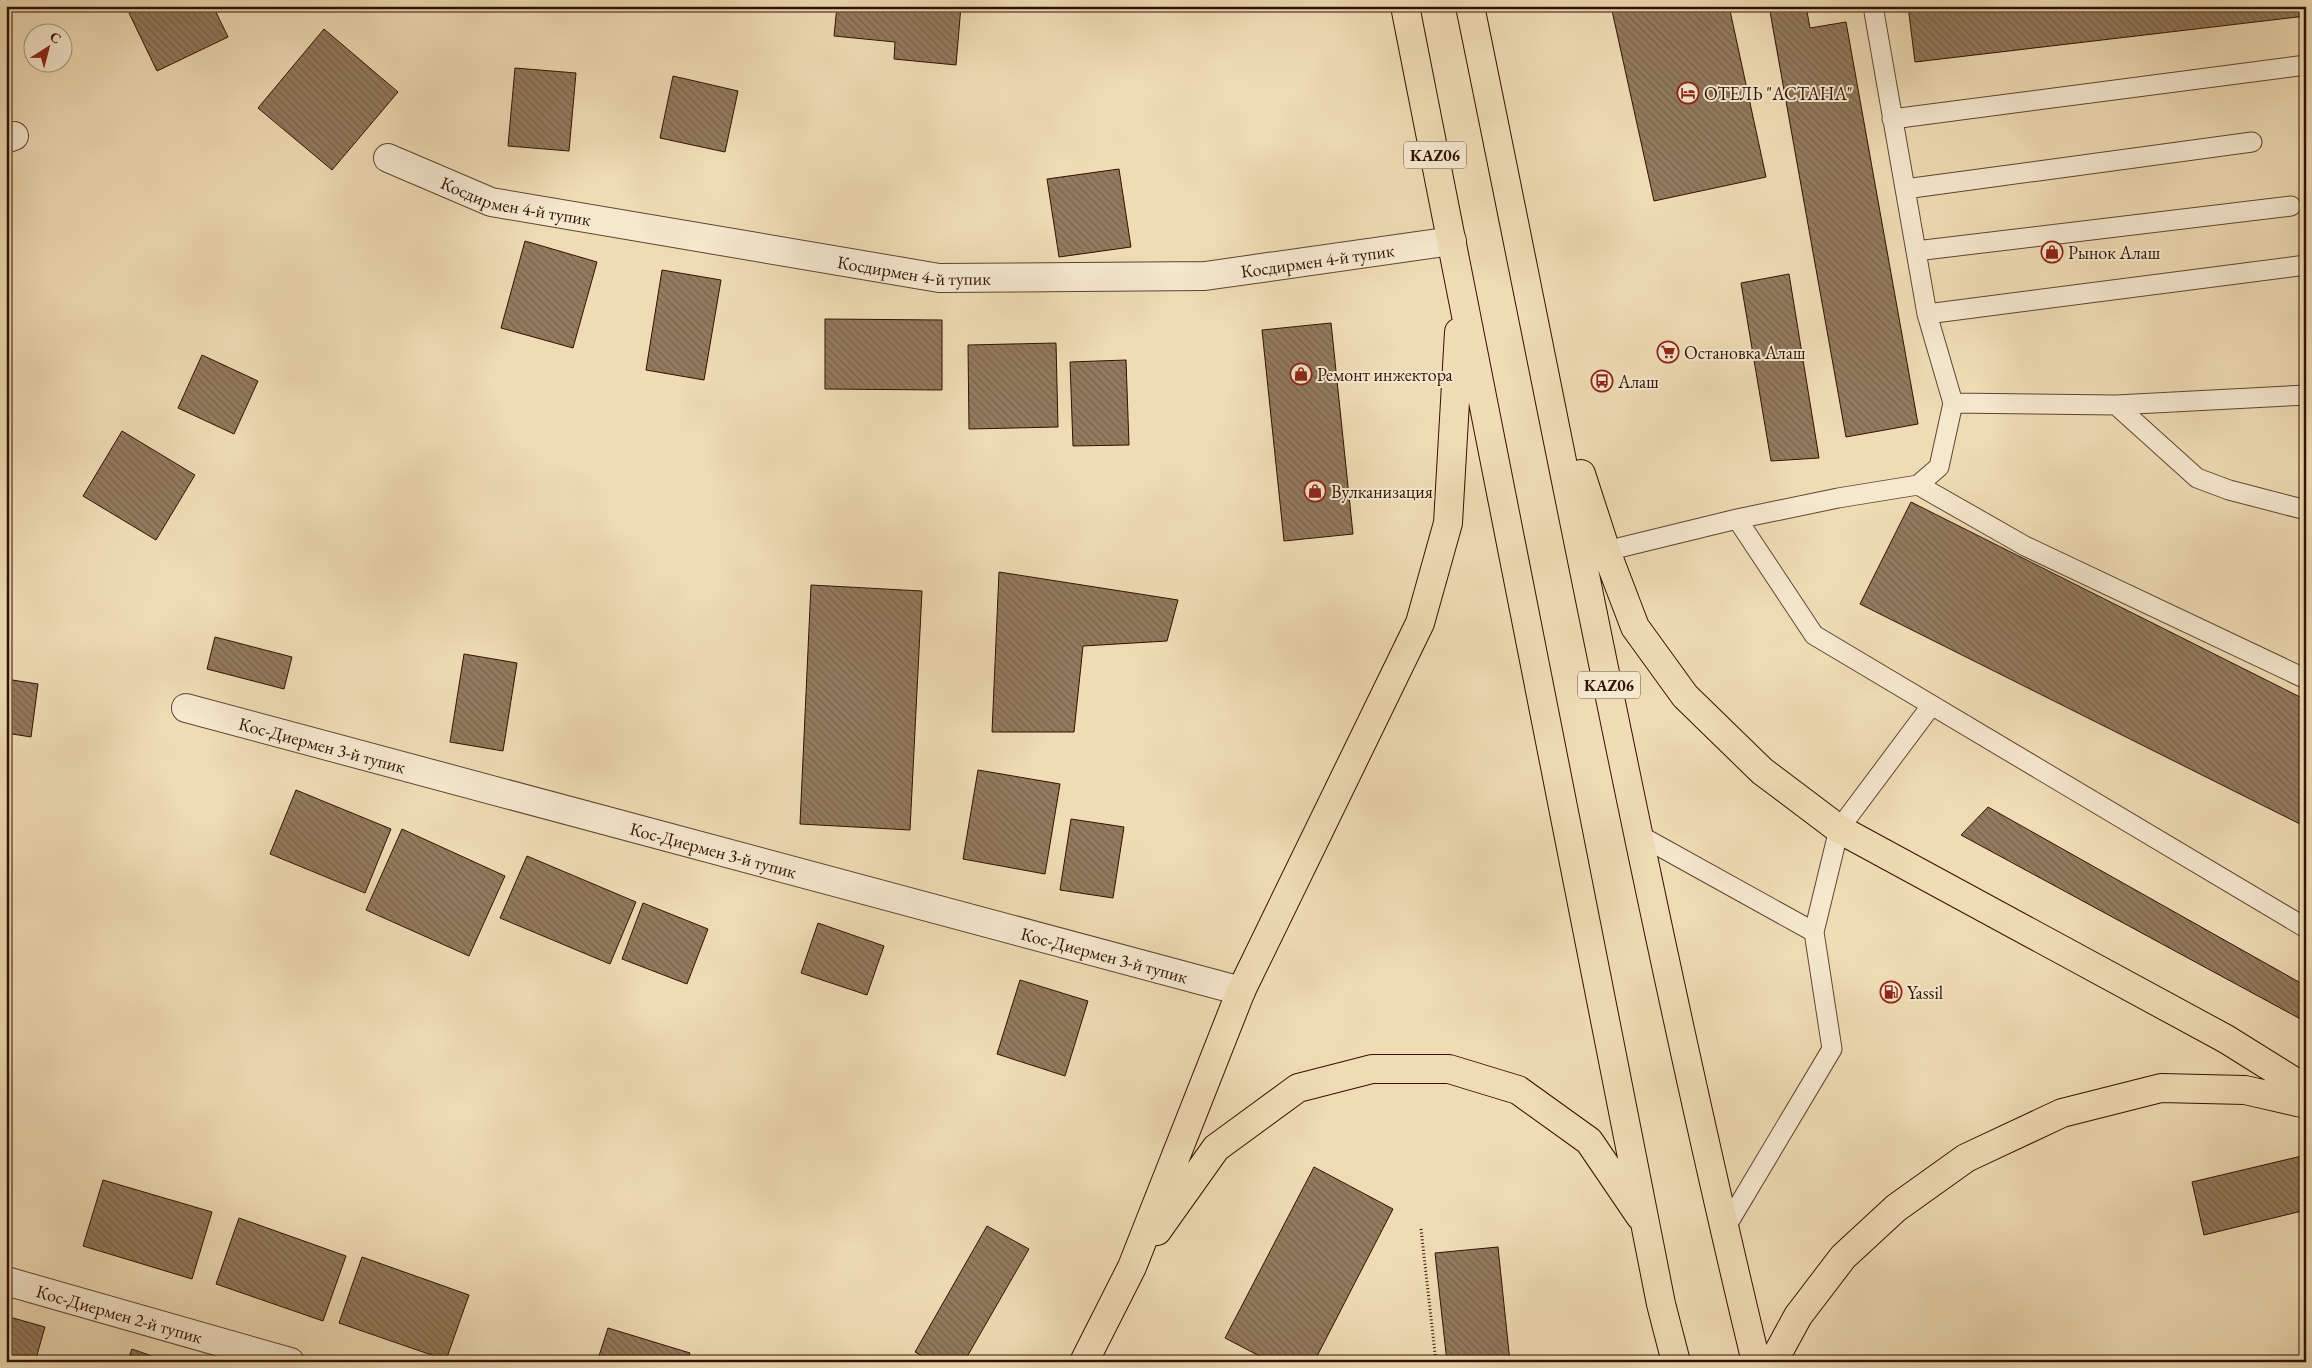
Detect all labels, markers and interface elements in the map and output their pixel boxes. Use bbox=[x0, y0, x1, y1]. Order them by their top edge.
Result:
north arrow bbox=[22, 22, 72, 72]
text: С bbox=[46, 27, 65, 48]
hotel icon: ОТЕЛЬ "АСТАНА" bbox=[1676, 81, 1700, 105]
place label: ОТЕЛЬ "АСТАНА" bbox=[1704, 82, 1853, 105]
road number: KАZ06 bbox=[1404, 142, 1466, 168]
street label: Косдирмен 4-й тупик bbox=[437, 170, 593, 230]
street label: Косдирмен 4-й тупик bbox=[1239, 238, 1396, 282]
shop icon: Рынок Алаш bbox=[2040, 240, 2064, 264]
place label: Рынок Алаш bbox=[2068, 241, 2161, 264]
street label: Косдирмен 4-й тупик bbox=[836, 249, 991, 290]
supermarket icon: Остановка Алаш bbox=[1656, 340, 1680, 364]
place label: Остановка Алаш bbox=[1684, 341, 1806, 364]
shop icon: Ремонт инжектора bbox=[1289, 362, 1313, 386]
place label: Ремонт инжектора bbox=[1317, 363, 1454, 386]
bus stop icon: Алаш bbox=[1590, 369, 1614, 393]
place label: Алаш bbox=[1617, 370, 1659, 393]
shop icon: Вулканизация bbox=[1303, 479, 1327, 503]
place label: Вулканизация bbox=[1331, 480, 1433, 503]
road number: KАZ06 bbox=[1578, 672, 1640, 698]
street label: Кос-Диермен 3-й тупик bbox=[236, 711, 408, 778]
street label: Кос-Диермен 3-й тупик bbox=[628, 816, 800, 883]
street label: Кос-Диермен 3-й тупик bbox=[1019, 921, 1191, 988]
fuel station icon: Yassil bbox=[1879, 980, 1903, 1004]
place label: Yassil bbox=[1907, 981, 1943, 1004]
street label: Кос-Диермен 2-й тупик bbox=[34, 1279, 206, 1348]

